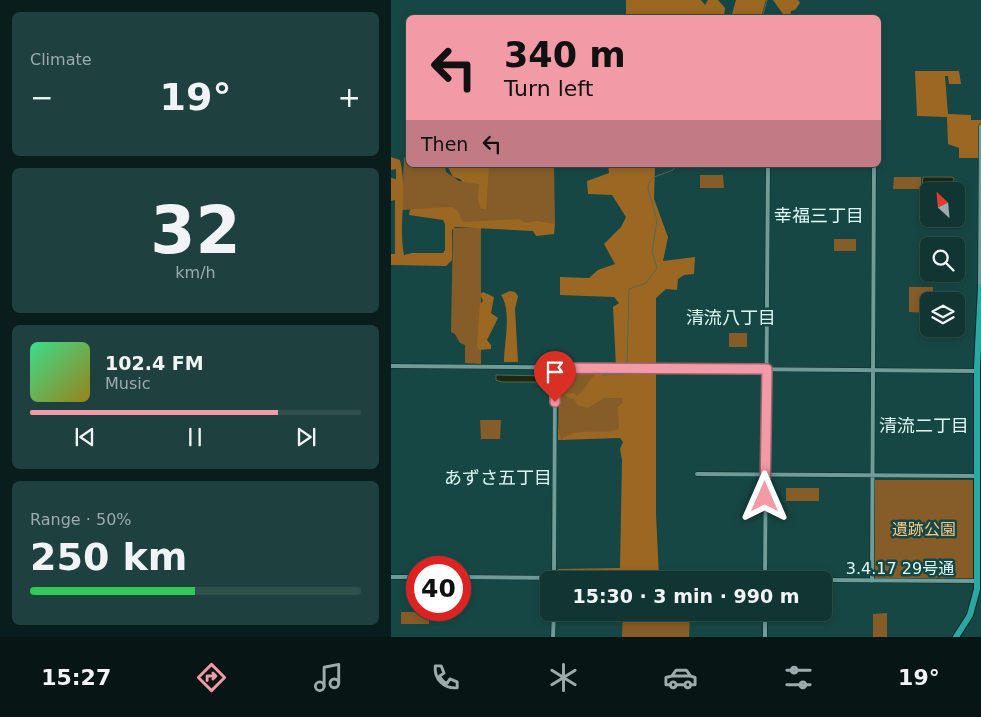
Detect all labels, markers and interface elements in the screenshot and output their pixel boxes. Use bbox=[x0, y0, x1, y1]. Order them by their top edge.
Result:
icon: left bbox=[421, 35, 486, 100]
text: 340 m bbox=[504, 35, 626, 75]
text: Climate bbox=[30, 50, 92, 69]
text: 19° bbox=[160, 75, 231, 119]
text: Turn left bbox=[504, 76, 593, 101]
text: − bbox=[30, 81, 53, 114]
text: + bbox=[338, 81, 361, 114]
icon: left bbox=[478, 130, 506, 158]
text: Then bbox=[421, 133, 468, 155]
north arrow bbox=[920, 182, 965, 228]
map controls bbox=[920, 182, 965, 337]
text: 32 bbox=[150, 193, 241, 268]
district label: 幸福三丁目 bbox=[774, 205, 864, 226]
button: search bbox=[920, 237, 965, 282]
text: km/h bbox=[175, 263, 216, 282]
button: layers bbox=[920, 292, 965, 337]
district label: 清流八丁目 bbox=[686, 307, 776, 328]
pin bbox=[534, 351, 576, 402]
text: 102.4 FM bbox=[105, 352, 204, 374]
icon: arrive bbox=[541, 358, 569, 386]
text: Music bbox=[105, 374, 151, 393]
district label: 清流二丁目 bbox=[879, 415, 969, 436]
icon: previous bbox=[71, 423, 99, 451]
icon: pause bbox=[181, 423, 209, 451]
icon: next bbox=[292, 423, 320, 451]
district label: あずさ五丁目 bbox=[444, 467, 552, 488]
position arrow bbox=[738, 470, 790, 522]
text: Range · 50% bbox=[30, 510, 132, 529]
park label: 遺跡公園 bbox=[892, 520, 956, 539]
text: 250 km bbox=[30, 535, 187, 579]
speed limit sign: 40 bbox=[406, 556, 471, 621]
street label: 3.4.17 29号通 bbox=[846, 559, 954, 578]
text: 15:30 · 3 min · 990 m bbox=[572, 585, 800, 607]
icon: directions bbox=[194, 660, 229, 695]
icon: music bbox=[311, 660, 346, 695]
icon: phone bbox=[428, 660, 463, 695]
icon: climate bbox=[546, 660, 581, 695]
icon: car bbox=[663, 660, 698, 695]
icon: filters bbox=[781, 660, 816, 695]
text: 15:27 bbox=[41, 665, 111, 690]
text: 19° bbox=[898, 665, 940, 690]

